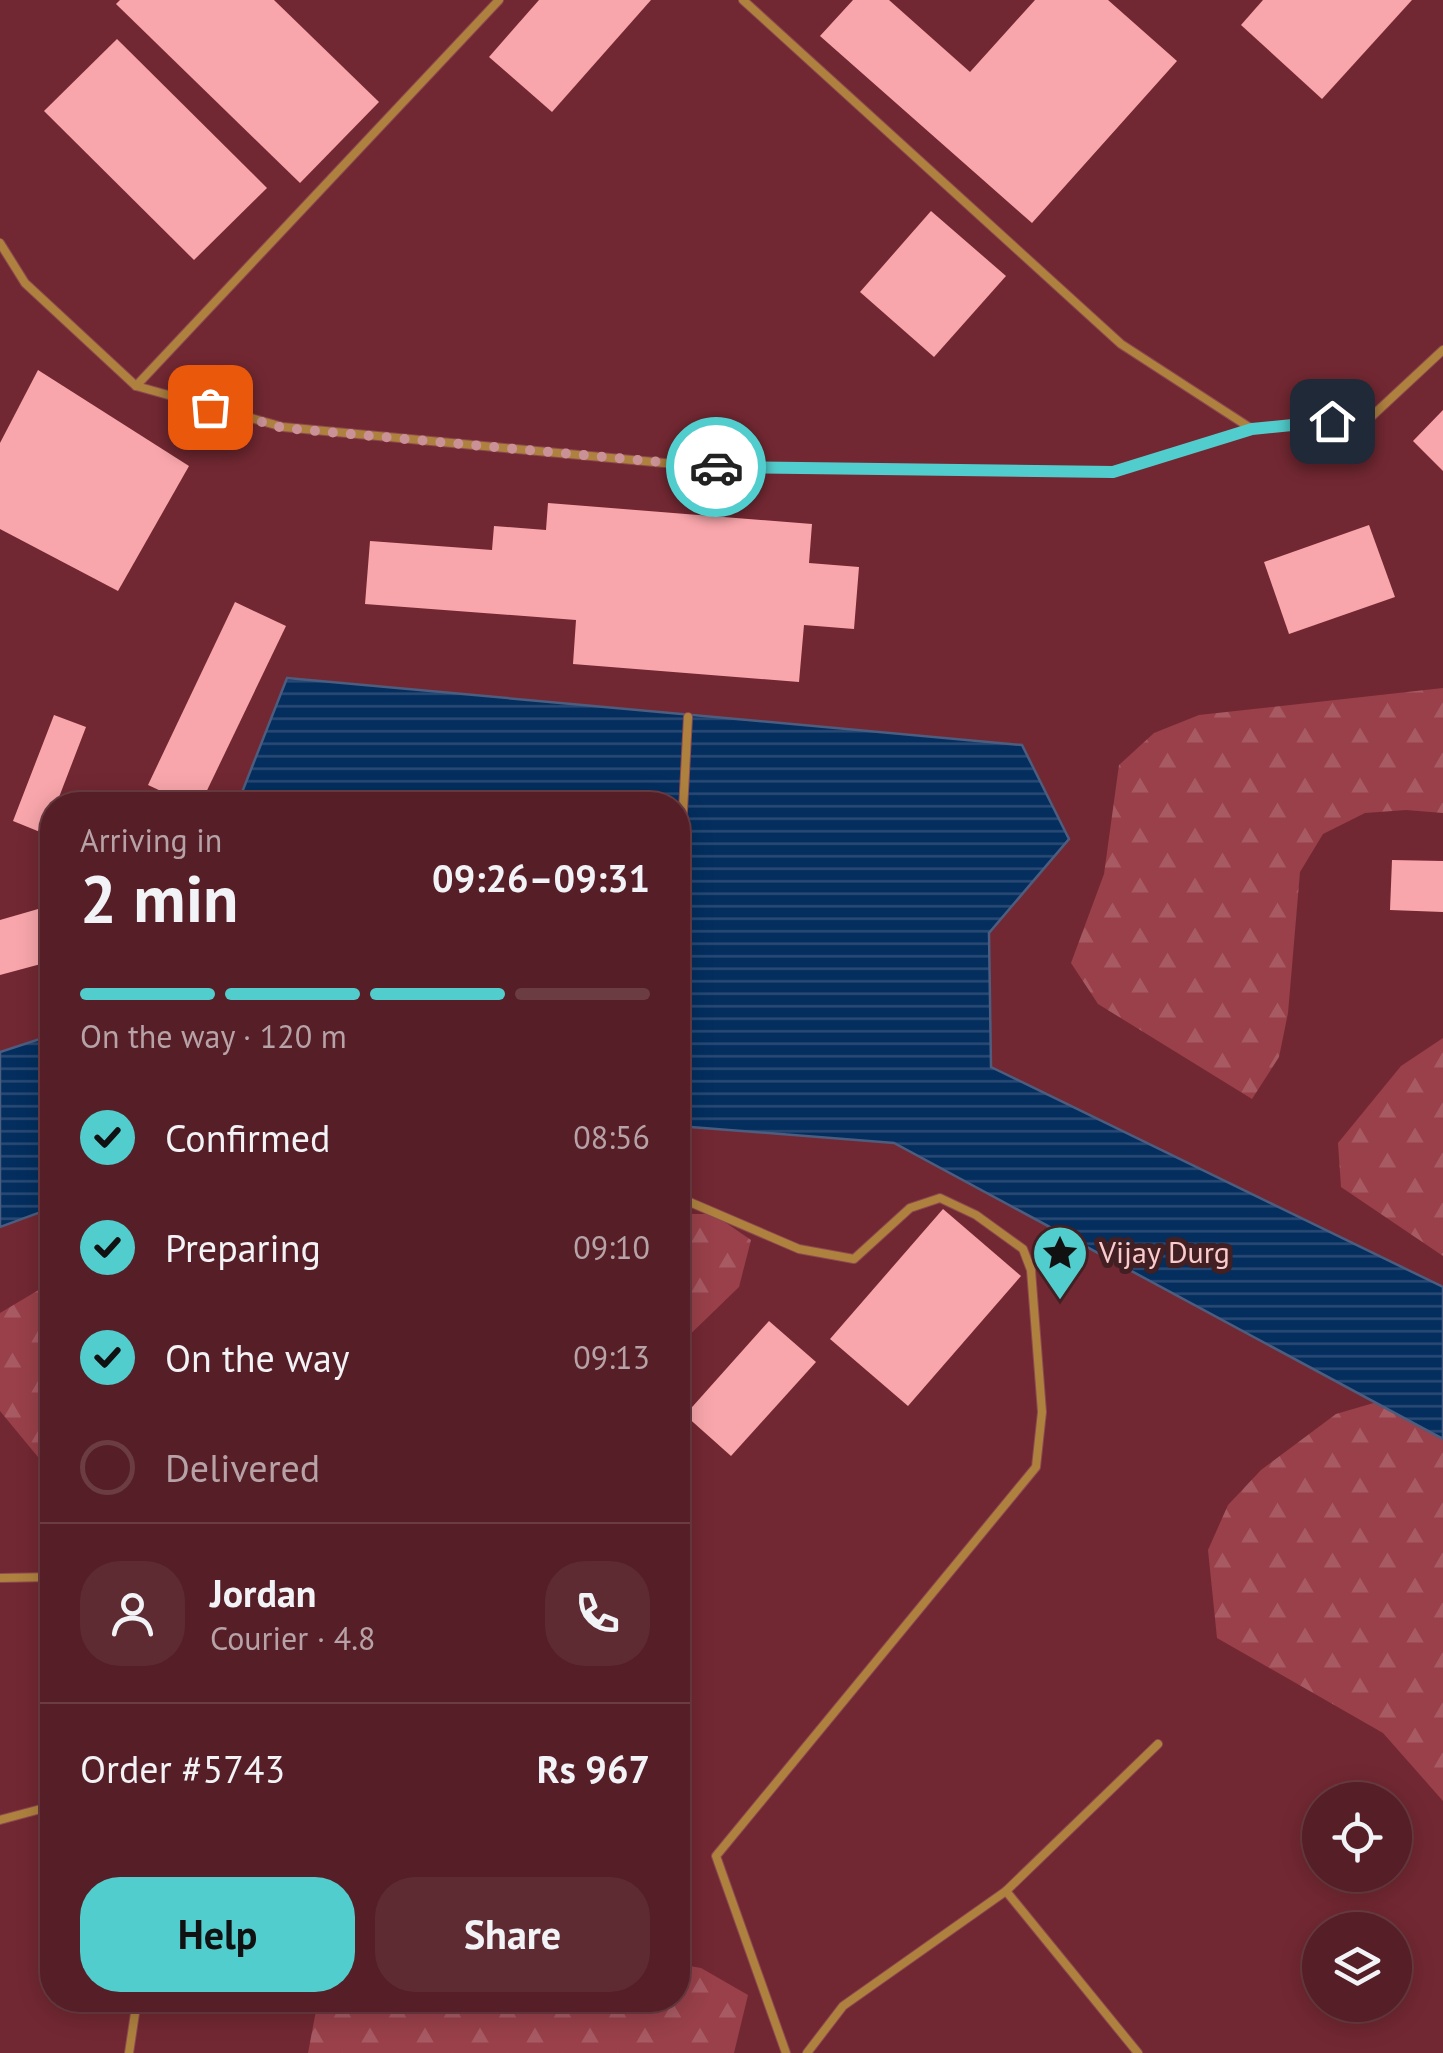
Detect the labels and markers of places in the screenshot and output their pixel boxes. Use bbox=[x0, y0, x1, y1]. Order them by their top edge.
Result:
pin bbox=[168, 365, 253, 450]
pin bbox=[1290, 379, 1375, 464]
place icon: Vijay Durg bbox=[1030, 1223, 1090, 1302]
place label: Vijay Durg bbox=[1098, 1232, 1230, 1271]

